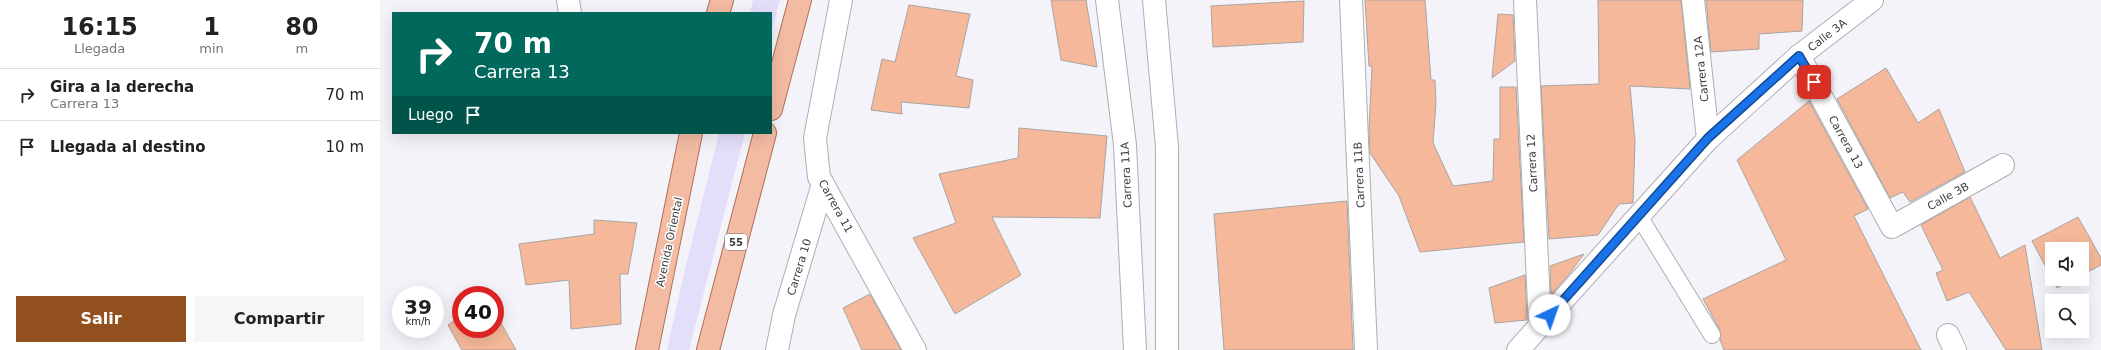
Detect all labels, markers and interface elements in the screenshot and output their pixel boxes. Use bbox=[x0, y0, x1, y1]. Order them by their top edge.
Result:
text: 16:15 bbox=[61, 13, 138, 41]
text: 1 bbox=[203, 13, 220, 41]
text: 80 bbox=[285, 13, 319, 41]
street label: Calle 3A bbox=[1805, 16, 1850, 54]
text: 70 m bbox=[474, 27, 552, 60]
icon: right bbox=[408, 28, 460, 80]
street label: Carrera 12A bbox=[1692, 35, 1711, 102]
text: Llegada bbox=[74, 41, 125, 56]
text: min bbox=[199, 41, 224, 56]
text: m bbox=[296, 41, 308, 56]
text: Carrera 13 bbox=[474, 61, 570, 82]
pin bbox=[1797, 65, 1831, 99]
icon: arrive bbox=[1803, 71, 1825, 93]
text: Gira a la derecha bbox=[50, 78, 194, 96]
icon: right bbox=[16, 84, 38, 106]
text: 70 m bbox=[326, 86, 364, 104]
text: Carrera 13 bbox=[50, 96, 119, 111]
icon: arrive bbox=[462, 104, 484, 126]
text: Luego bbox=[408, 106, 454, 124]
street label: Carrera 13 bbox=[1826, 113, 1865, 171]
street label: Carrera 12 bbox=[1524, 133, 1541, 193]
icon: arrive bbox=[16, 136, 38, 158]
text: Llegada al destino bbox=[50, 138, 205, 156]
text: 10 m bbox=[326, 138, 364, 156]
street label: Carrera 11A bbox=[1118, 141, 1135, 208]
street label: Carrera 11B bbox=[1351, 142, 1368, 208]
street label: Carrera 11 bbox=[816, 177, 855, 235]
street label: Calle 3B bbox=[1925, 180, 1971, 213]
street label: Avenida Oriental bbox=[654, 196, 685, 288]
road number: 55 bbox=[725, 234, 747, 250]
street label: Carrera 10 bbox=[785, 237, 814, 297]
map controls bbox=[2045, 242, 2089, 338]
button: sound bbox=[2045, 242, 2089, 286]
speed limit sign: 40 bbox=[452, 286, 504, 338]
position arrow bbox=[1529, 294, 1571, 336]
button: search bbox=[2045, 294, 2089, 338]
text: 39 bbox=[404, 295, 432, 319]
button: Salir bbox=[16, 296, 186, 342]
button: Compartir bbox=[194, 296, 364, 342]
text: km/h bbox=[405, 316, 431, 327]

